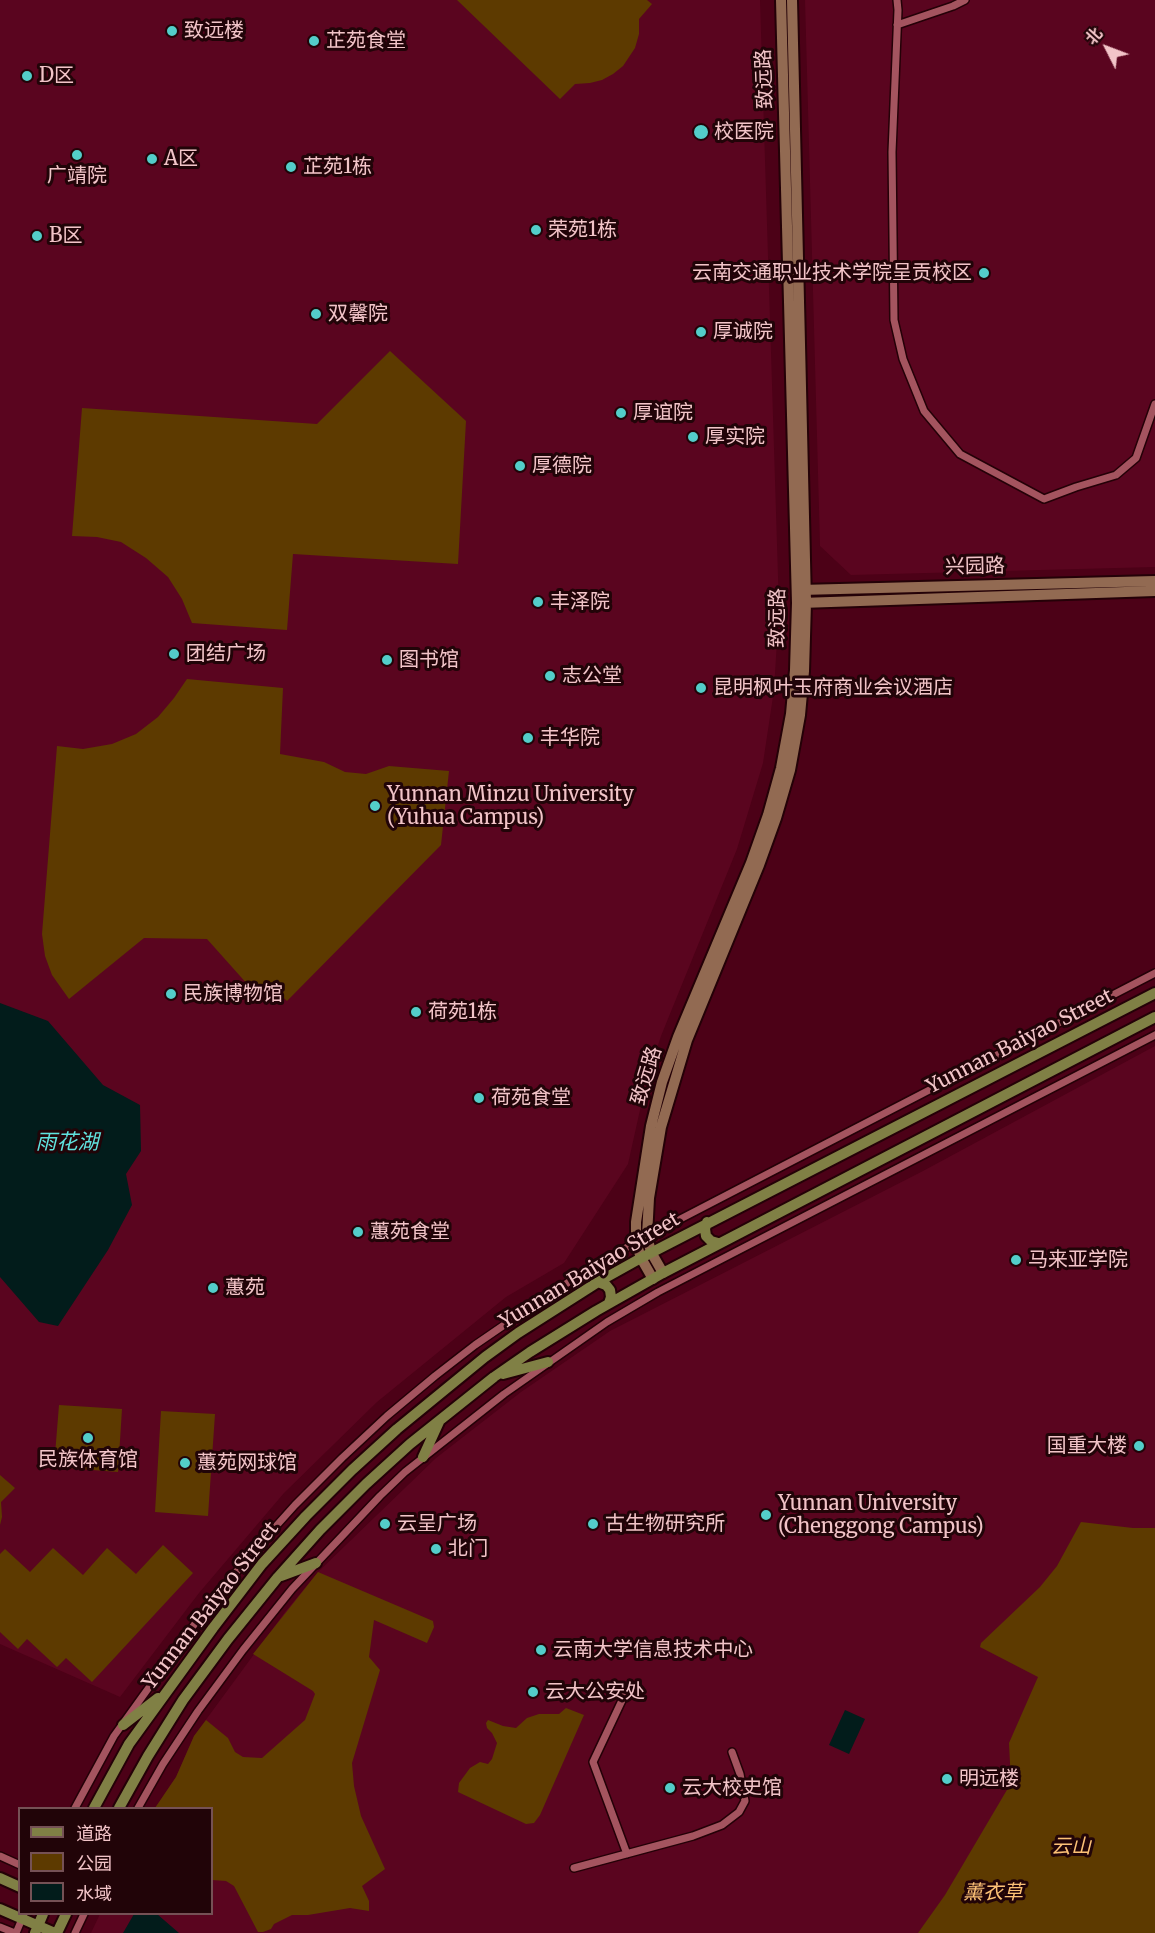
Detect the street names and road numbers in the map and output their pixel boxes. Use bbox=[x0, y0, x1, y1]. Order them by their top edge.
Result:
street label: 致远路 bbox=[752, 49, 778, 109]
street label: 兴园路 bbox=[945, 554, 1005, 580]
street label: 致远路 bbox=[765, 588, 791, 648]
street label: Yunnan Baiyao Street bbox=[923, 985, 1117, 1099]
street label: 致远路 bbox=[627, 1044, 667, 1108]
street label: Yunnan Baiyao Street bbox=[495, 1208, 685, 1334]
street label: Yunnan Baiyao Street bbox=[138, 1517, 284, 1695]

